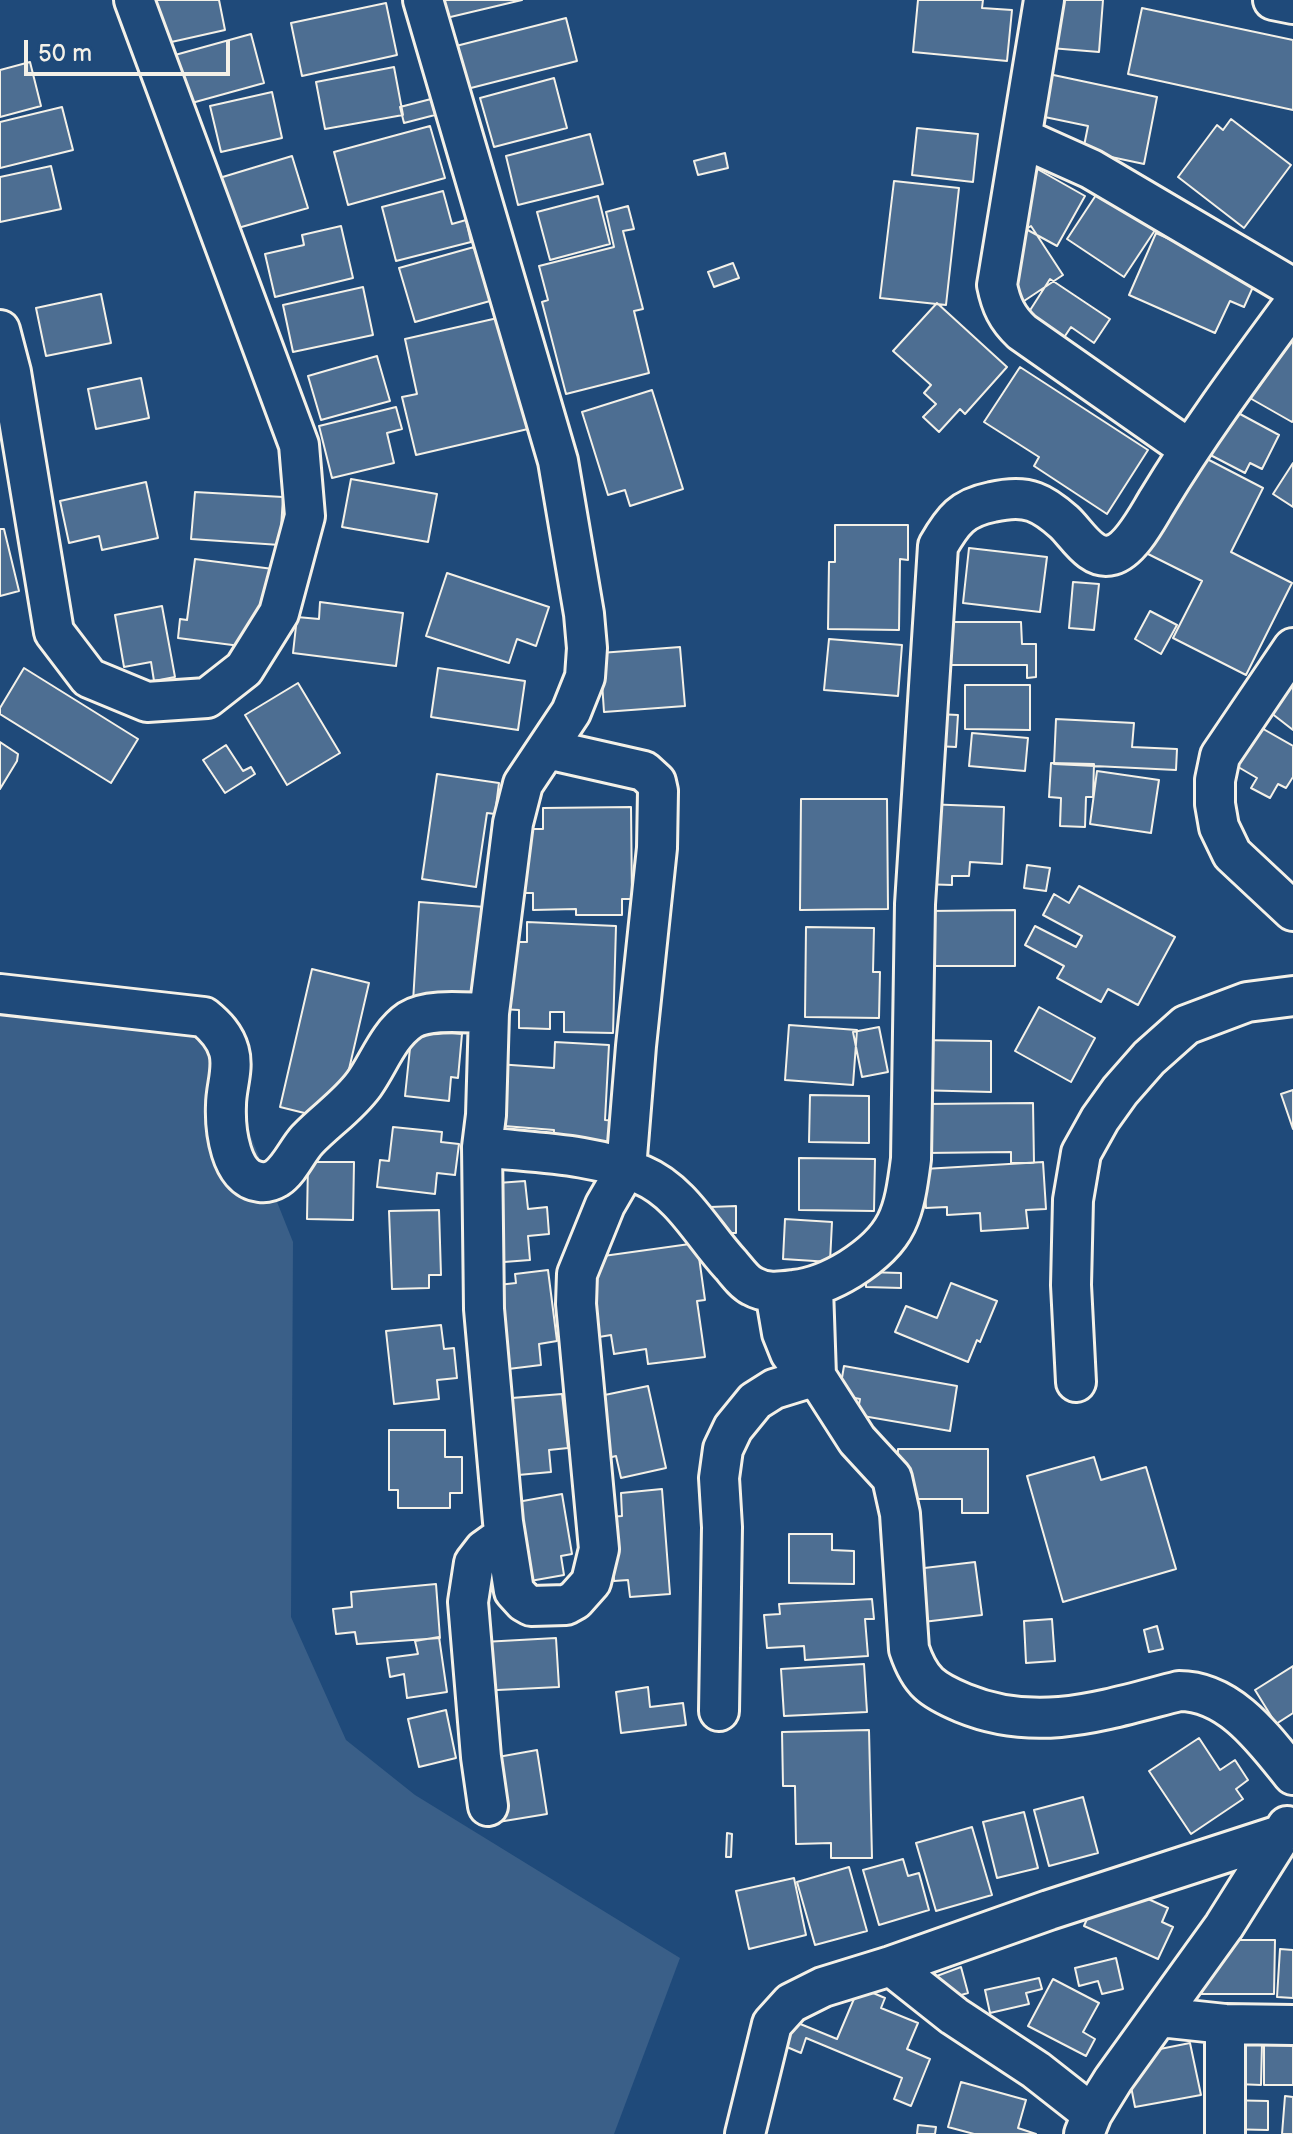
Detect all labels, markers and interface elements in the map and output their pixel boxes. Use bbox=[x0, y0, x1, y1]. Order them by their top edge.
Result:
scale bar bbox=[28, 24, 234, 74]
text: 50 m bbox=[38, 39, 92, 68]

